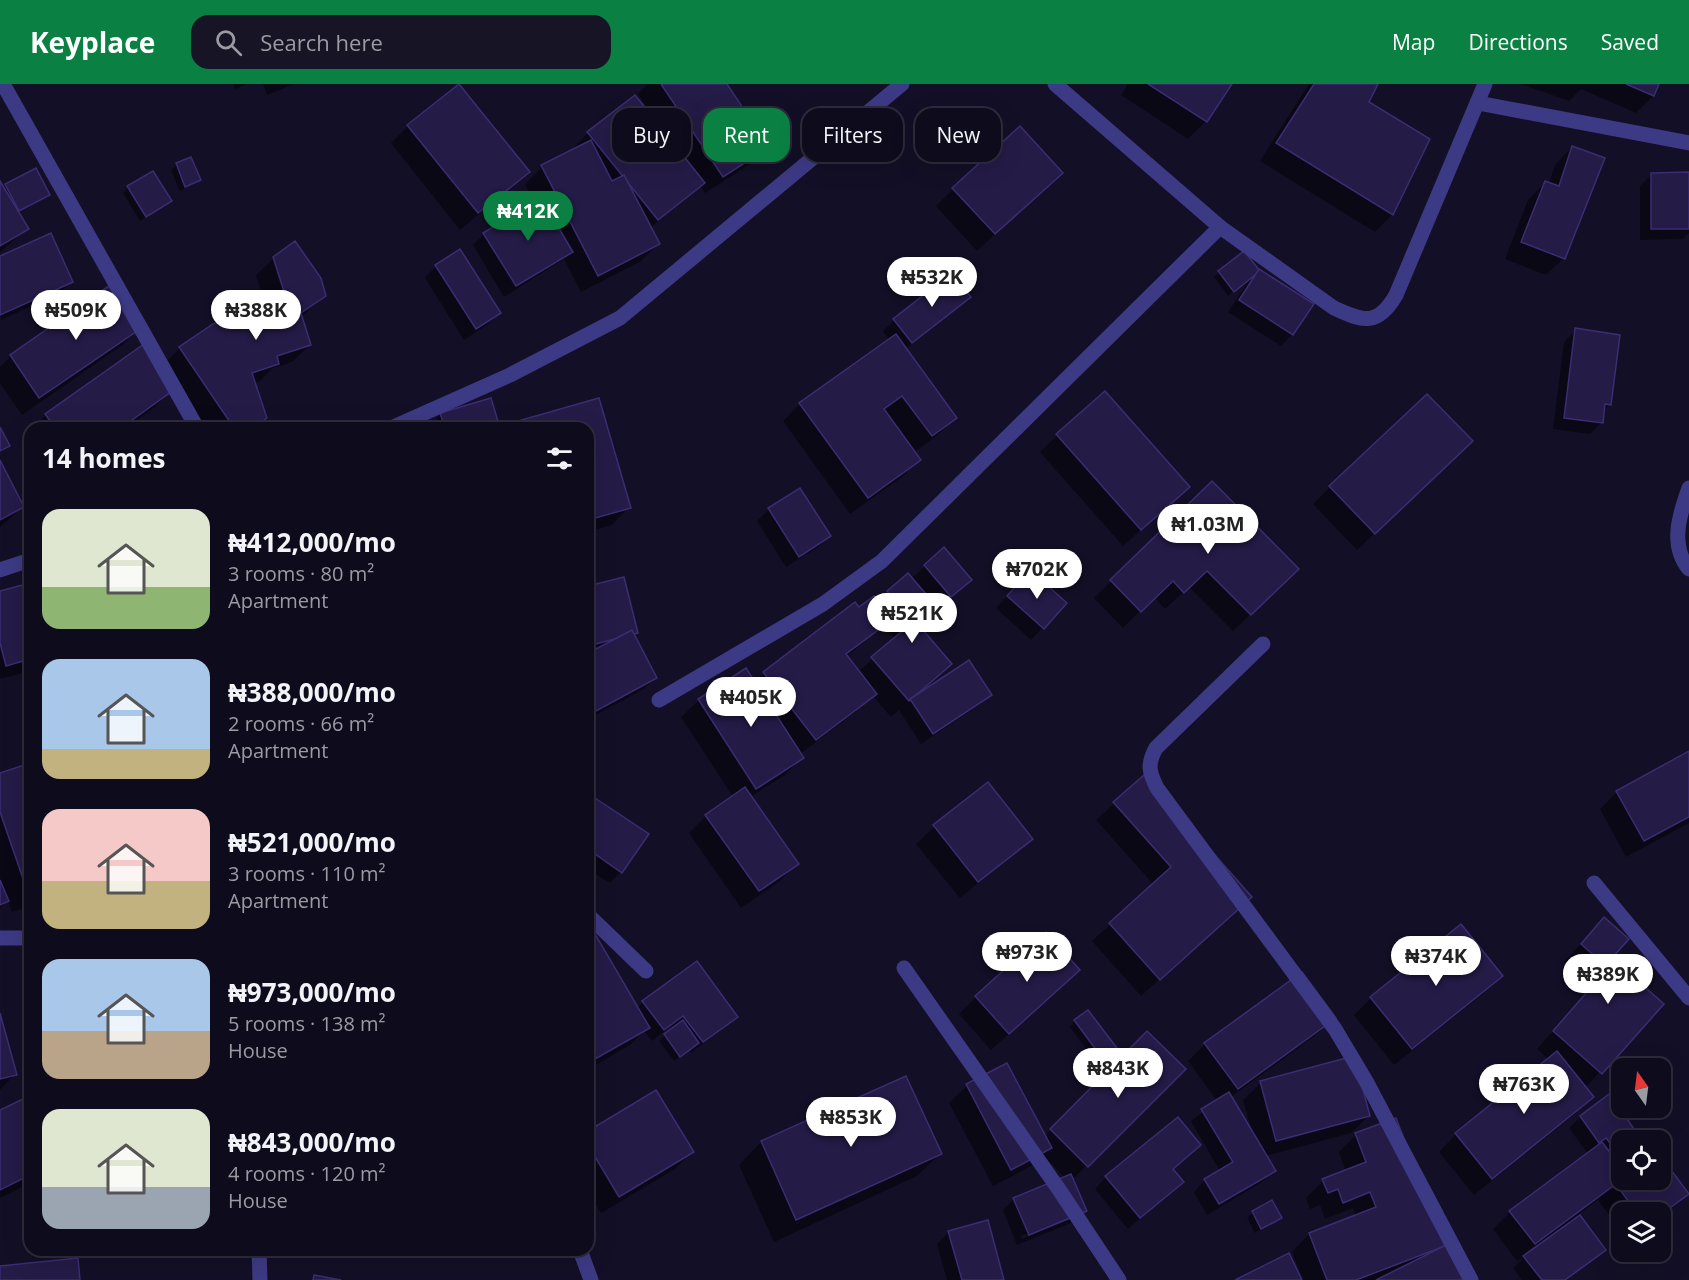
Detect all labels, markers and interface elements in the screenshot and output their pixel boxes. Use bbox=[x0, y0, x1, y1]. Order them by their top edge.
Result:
search box bbox=[191, 15, 611, 69]
text: Keyplace bbox=[30, 23, 155, 61]
icon: search bbox=[212, 26, 245, 59]
text: Search here bbox=[260, 27, 383, 57]
text: Map bbox=[1392, 28, 1435, 56]
text: Directions bbox=[1468, 28, 1568, 56]
text: Saved bbox=[1601, 28, 1659, 56]
chip: Buy bbox=[612, 108, 691, 162]
chip: Rent bbox=[703, 108, 790, 162]
chip: Filters bbox=[802, 108, 903, 162]
chip: New bbox=[915, 108, 1001, 162]
pin: ₦412K bbox=[486, 191, 570, 242]
text: ₦412K bbox=[497, 197, 559, 224]
pin: ₦532K bbox=[890, 257, 974, 308]
text: ₦532K bbox=[901, 263, 963, 290]
pin: ₦509K bbox=[34, 290, 118, 341]
pin: ₦388K bbox=[214, 290, 298, 341]
text: ₦509K bbox=[45, 296, 107, 323]
text: ₦388K bbox=[225, 296, 287, 323]
text: 14 homes bbox=[42, 440, 166, 476]
icon: filters bbox=[543, 442, 576, 475]
pin: ₦1.03M bbox=[1159, 504, 1257, 555]
text: ₦1.03M bbox=[1171, 510, 1245, 537]
text: ₦412,000/mo bbox=[228, 524, 396, 560]
icon: home bbox=[90, 533, 162, 605]
pin: ₦702K bbox=[995, 549, 1079, 600]
text: ₦702K bbox=[1006, 555, 1068, 582]
text: 3 rooms · 80 m² bbox=[228, 560, 374, 587]
text: Apartment bbox=[228, 587, 328, 614]
pin: ₦521K bbox=[870, 593, 954, 644]
text: ₦521K bbox=[881, 599, 943, 626]
text: ₦388,000/mo bbox=[228, 674, 396, 710]
pin: ₦405K bbox=[709, 677, 793, 728]
icon: home bbox=[90, 683, 162, 755]
text: ₦405K bbox=[720, 683, 782, 710]
text: 2 rooms · 66 m² bbox=[228, 710, 374, 737]
text: Apartment bbox=[228, 737, 328, 764]
text: ₦521,000/mo bbox=[228, 824, 396, 860]
icon: home bbox=[90, 833, 162, 905]
text: 3 rooms · 110 m² bbox=[228, 860, 386, 887]
text: Apartment bbox=[228, 887, 328, 914]
pin: ₦973K bbox=[985, 932, 1069, 983]
pin: ₦374K bbox=[1394, 936, 1478, 987]
text: ₦973K bbox=[996, 938, 1058, 965]
text: ₦374K bbox=[1405, 942, 1467, 969]
pin: ₦389K bbox=[1566, 954, 1650, 1005]
text: ₦389K bbox=[1577, 960, 1639, 987]
text: ₦973,000/mo bbox=[228, 974, 396, 1010]
icon: home bbox=[90, 983, 162, 1055]
text: 5 rooms · 138 m² bbox=[228, 1010, 386, 1037]
text: House bbox=[228, 1037, 288, 1064]
pin: ₦843K bbox=[1076, 1048, 1160, 1099]
text: ₦843K bbox=[1087, 1054, 1149, 1081]
north arrow bbox=[1611, 1058, 1671, 1118]
map controls bbox=[1611, 1058, 1671, 1262]
pin: ₦763K bbox=[1482, 1064, 1566, 1115]
text: ₦763K bbox=[1493, 1070, 1555, 1097]
pin: ₦853K bbox=[809, 1097, 893, 1148]
text: ₦853K bbox=[820, 1103, 882, 1130]
text: ₦843,000/mo bbox=[228, 1124, 396, 1160]
button: locate bbox=[1611, 1130, 1671, 1190]
icon: home bbox=[90, 1133, 162, 1205]
text: 4 rooms · 120 m² bbox=[228, 1160, 386, 1187]
text: House bbox=[228, 1187, 288, 1214]
button: layers bbox=[1611, 1202, 1671, 1262]

